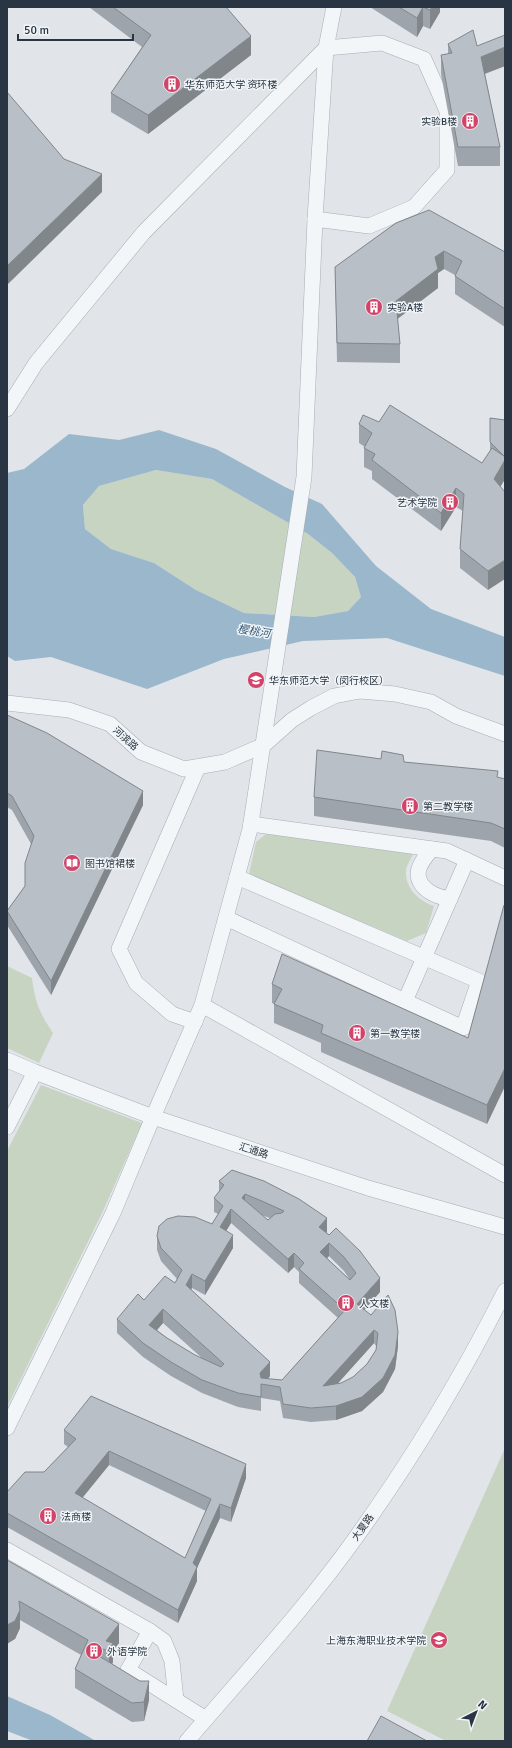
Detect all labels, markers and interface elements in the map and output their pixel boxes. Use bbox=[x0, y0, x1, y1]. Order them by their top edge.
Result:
scale bar bbox=[18, 16, 133, 42]
text: 50 m bbox=[24, 23, 49, 38]
building icon: 华东师范大学 资环楼 bbox=[162, 74, 182, 94]
place label: 华东师范大学 资环楼 bbox=[185, 79, 277, 91]
building icon: 实验B楼 bbox=[460, 111, 480, 131]
place label: 实验B楼 bbox=[421, 116, 457, 128]
building icon: 实验A楼 bbox=[364, 297, 384, 317]
place label: 实验A楼 bbox=[387, 302, 423, 314]
building icon: 艺术学院 bbox=[440, 492, 460, 512]
place label: 艺术学院 bbox=[397, 497, 437, 509]
water label: 樱桃河 bbox=[237, 622, 273, 641]
school or university icon: 华东师范大学（闵行校区） bbox=[246, 670, 266, 690]
place label: 华东师范大学（闵行校区） bbox=[269, 675, 389, 687]
street label: 河滨路 bbox=[110, 724, 140, 753]
building icon: 第二教学楼 bbox=[400, 796, 420, 816]
place label: 第二教学楼 bbox=[423, 801, 473, 813]
library icon: 图书馆裙楼 bbox=[62, 853, 82, 873]
place label: 图书馆裙楼 bbox=[85, 858, 135, 870]
building icon: 第一教学楼 bbox=[347, 1023, 367, 1043]
place label: 第一教学楼 bbox=[370, 1028, 420, 1040]
street label: 汇通路 bbox=[238, 1141, 270, 1161]
building icon: 人文楼 bbox=[336, 1293, 356, 1313]
place label: 人文楼 bbox=[359, 1298, 389, 1310]
building icon: 法商楼 bbox=[38, 1506, 58, 1526]
place label: 法商楼 bbox=[61, 1511, 91, 1523]
street label: 大夏路 bbox=[349, 1512, 376, 1543]
school or university icon: 上海东海职业技术学院 bbox=[429, 1630, 449, 1650]
place label: 上海东海职业技术学院 bbox=[326, 1635, 426, 1647]
building icon: 外语学院 bbox=[84, 1641, 104, 1661]
place label: 外语学院 bbox=[107, 1646, 147, 1658]
north arrow bbox=[456, 1692, 496, 1732]
text: N bbox=[475, 1698, 490, 1712]

